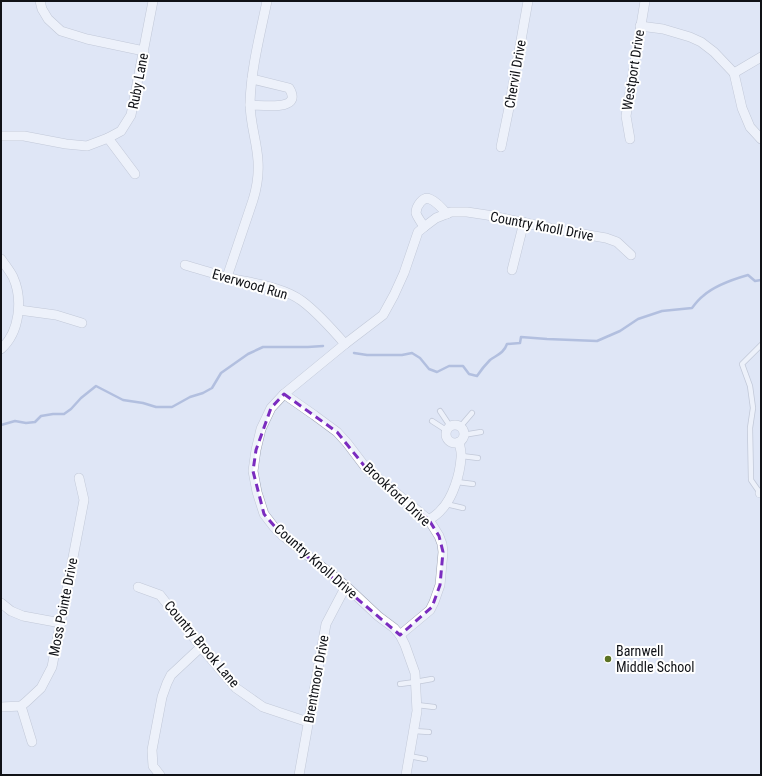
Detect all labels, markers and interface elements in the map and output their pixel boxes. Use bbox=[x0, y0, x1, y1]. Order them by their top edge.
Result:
street label: Westport Drive bbox=[619, 28, 647, 111]
street label: Chervil Drive bbox=[501, 38, 529, 109]
street label: Ruby Lane bbox=[125, 51, 151, 110]
street label: Country Knoll Drive bbox=[489, 208, 595, 244]
street label: Everwood Run bbox=[210, 266, 290, 302]
street label: Brookford Drive bbox=[360, 459, 434, 529]
street label: Country Knoll Drive bbox=[271, 521, 361, 602]
street label: Moss Pointe Drive bbox=[46, 556, 80, 658]
street label: Country Brook Lane bbox=[161, 597, 243, 691]
street label: Brentmoor Drive bbox=[300, 633, 332, 724]
place label: Barnwell Middle School bbox=[616, 643, 694, 675]
marker: Barnwell Middle School bbox=[603, 654, 613, 664]

